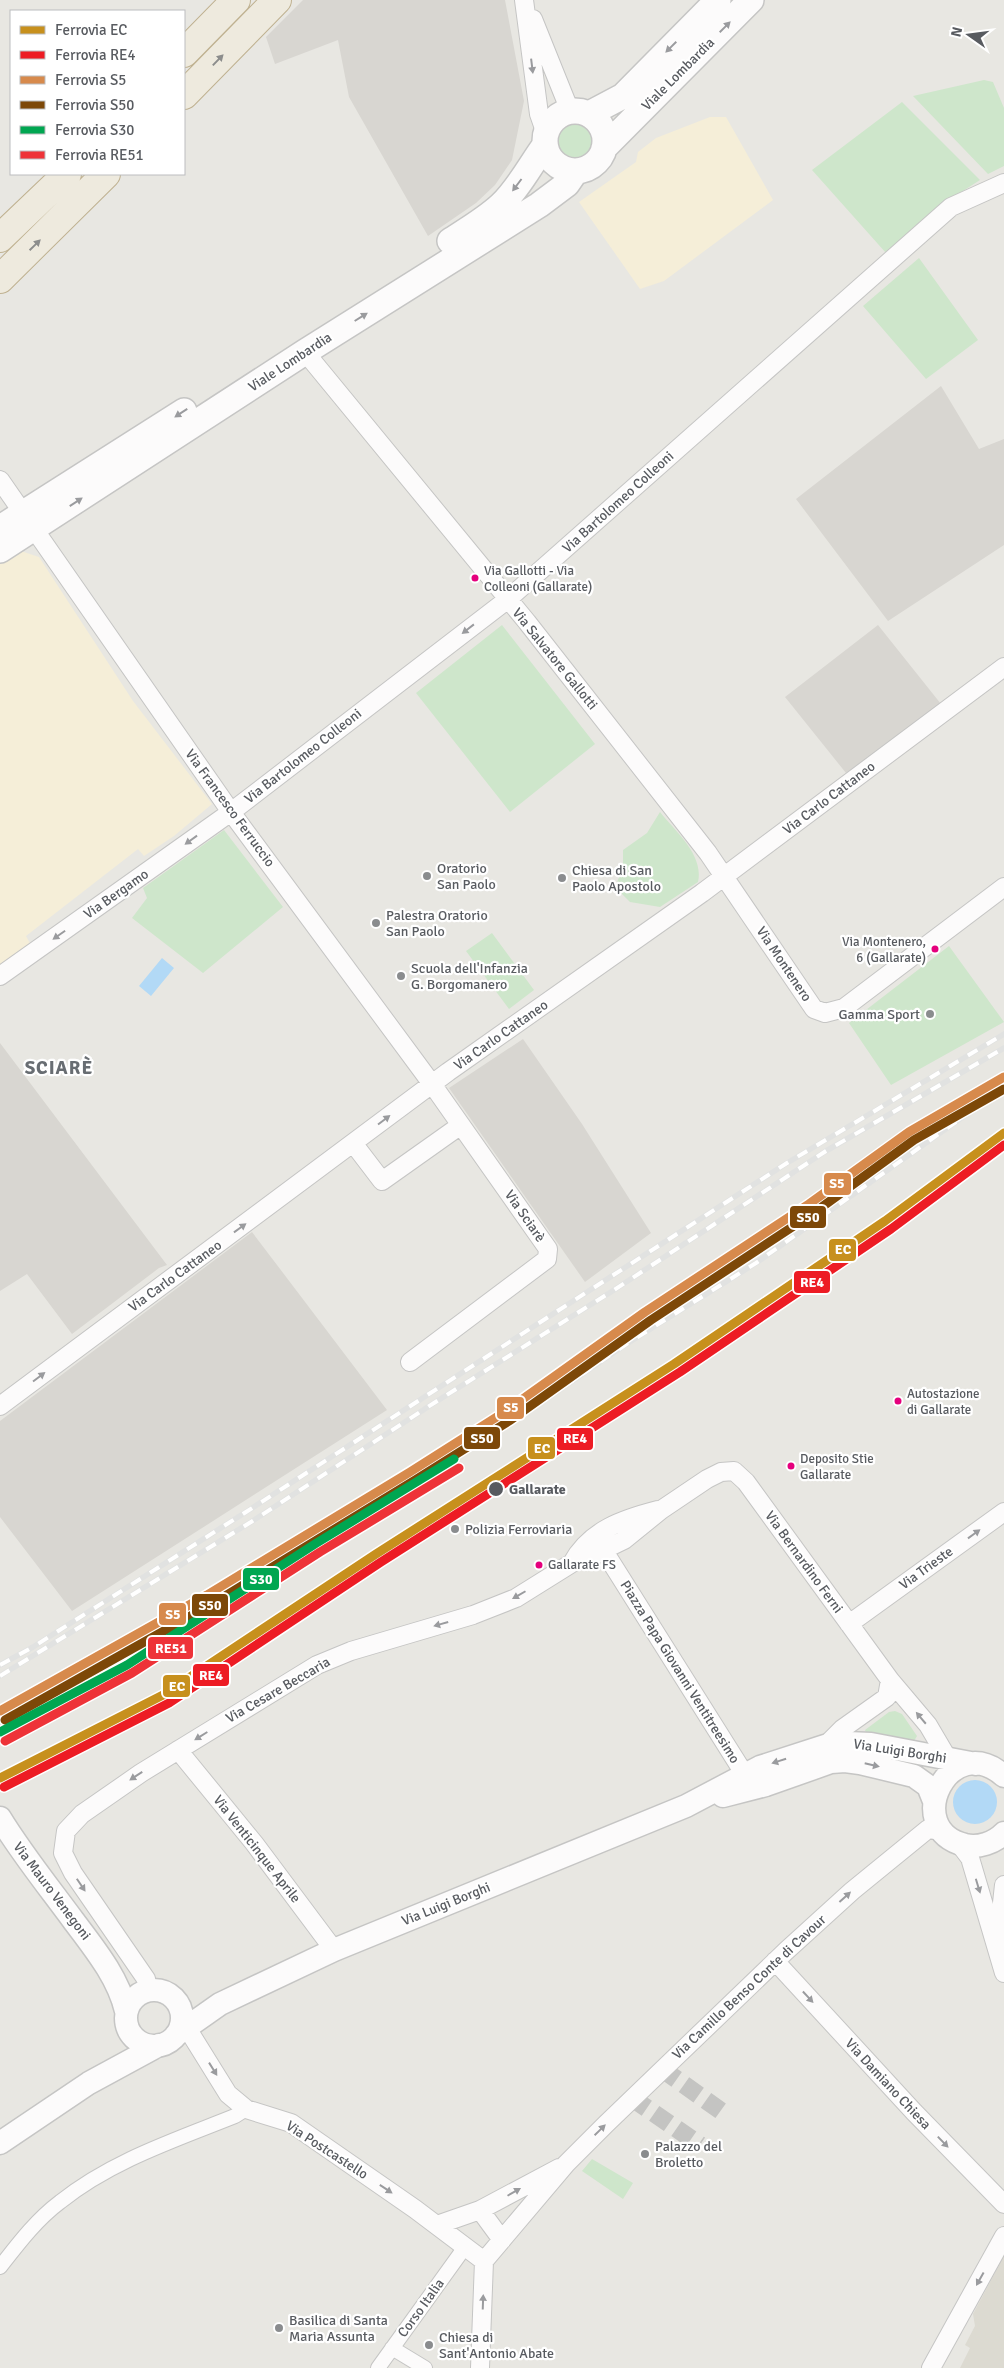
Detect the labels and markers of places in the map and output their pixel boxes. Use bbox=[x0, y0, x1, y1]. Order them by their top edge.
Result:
place label: Via Gallotti - Via Colleoni (Gallarate) bbox=[484, 563, 592, 595]
marker: Via Gallotti - Via Colleoni (Gallarate) bbox=[470, 573, 480, 583]
place label: Oratorio San Paolo bbox=[437, 860, 496, 893]
place label: Chiesa di San Paolo Apostolo bbox=[572, 862, 661, 895]
marker: Oratorio San Paolo bbox=[421, 870, 433, 882]
marker: Chiesa di San Paolo Apostolo bbox=[556, 872, 568, 884]
place label: Palestra Oratorio San Paolo bbox=[386, 907, 488, 940]
marker: Palestra Oratorio San Paolo bbox=[370, 917, 382, 929]
place label: Via Montenero, 6 (Gallarate) bbox=[842, 934, 926, 966]
marker: Via Montenero, 6 (Gallarate) bbox=[930, 944, 940, 954]
place label: Scuola dell'Infanzia G. Borgomanero bbox=[411, 960, 528, 993]
marker: Scuola dell'Infanzia G. Borgomanero bbox=[395, 970, 407, 982]
place label: Gamma Sport bbox=[839, 1006, 920, 1023]
marker: Gamma Sport bbox=[924, 1008, 936, 1020]
place label: Autostazione di Gallarate bbox=[907, 1386, 980, 1418]
marker: Autostazione di Gallarate bbox=[893, 1396, 903, 1406]
place label: Deposito Stie Gallarate bbox=[800, 1451, 874, 1483]
marker: Deposito Stie Gallarate bbox=[786, 1461, 796, 1471]
marker: Gallarate bbox=[487, 1480, 505, 1498]
place label: Gallarate bbox=[509, 1481, 566, 1498]
place label: Polizia Ferroviaria bbox=[465, 1521, 572, 1538]
marker: Polizia Ferroviaria bbox=[449, 1523, 461, 1535]
place label: Gallarate FS bbox=[548, 1557, 616, 1573]
marker: Gallarate FS bbox=[534, 1560, 544, 1570]
place label: Palazzo del Broletto bbox=[655, 2138, 722, 2171]
marker: Palazzo del Broletto bbox=[639, 2148, 651, 2160]
place label: Basilica di Santa Maria Assunta bbox=[289, 2312, 388, 2345]
marker: Basilica di Santa Maria Assunta bbox=[273, 2322, 285, 2334]
place label: Chiesa di Sant'Antonio Abate bbox=[439, 2329, 554, 2362]
marker: Chiesa di Sant'Antonio Abate bbox=[423, 2339, 435, 2351]

